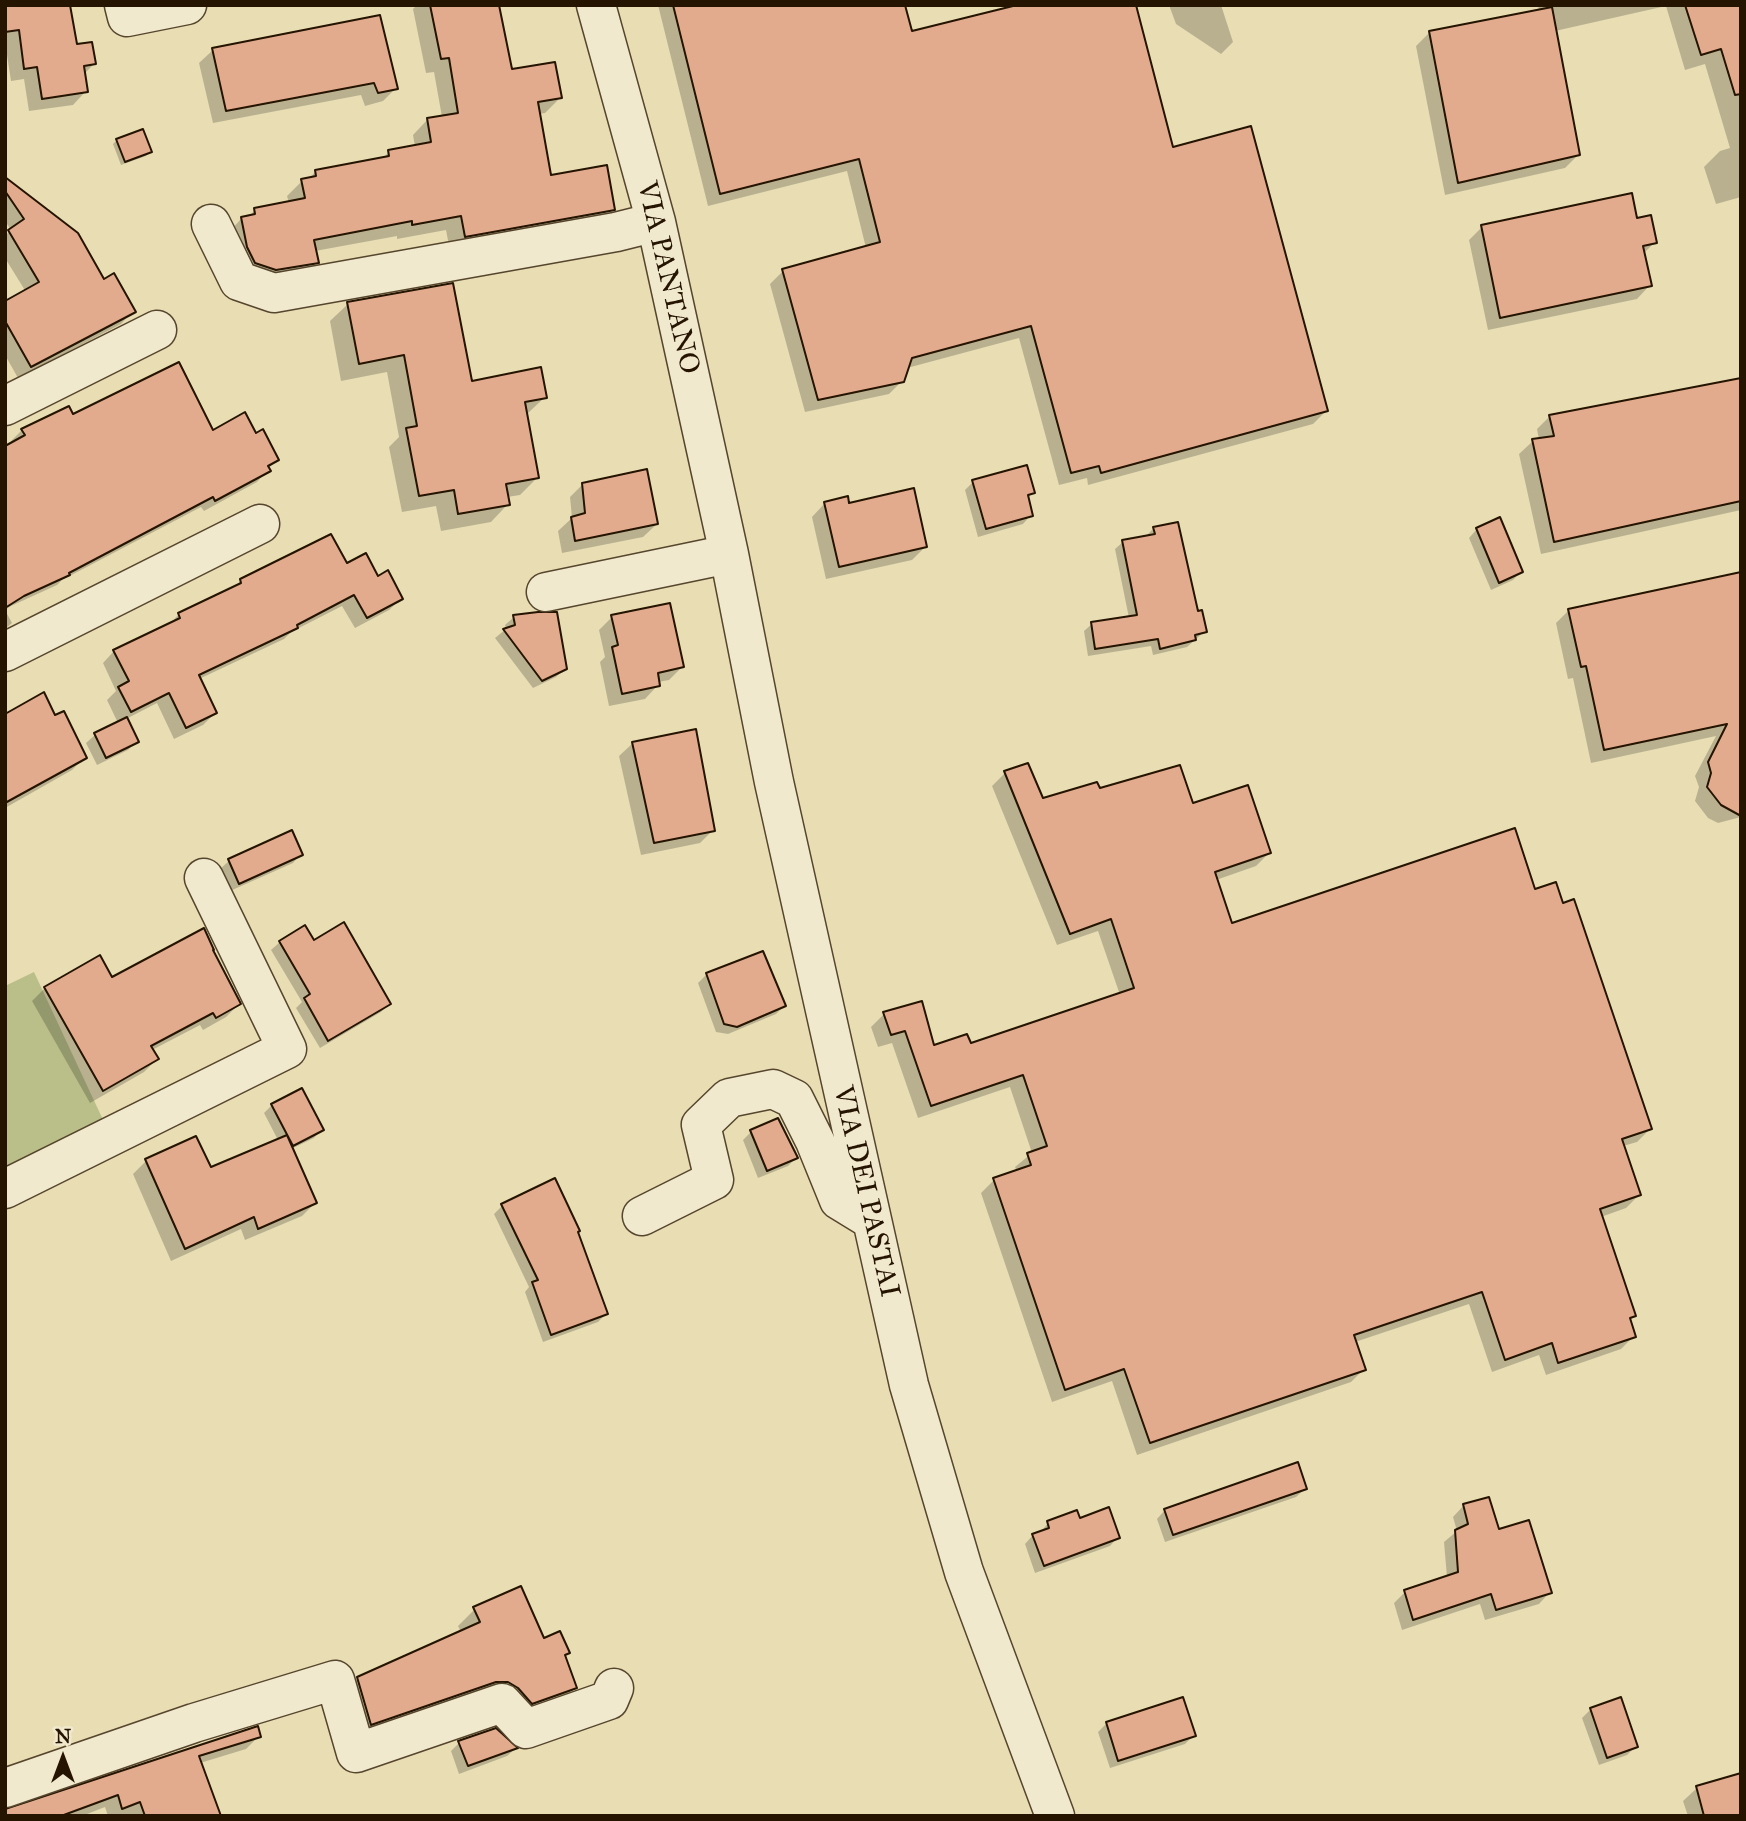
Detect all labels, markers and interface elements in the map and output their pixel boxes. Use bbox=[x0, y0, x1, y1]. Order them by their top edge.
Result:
street label: VIA PANTANO bbox=[629, 178, 705, 378]
street label: VIA DEI PASTAI bbox=[824, 1083, 906, 1301]
north arrow bbox=[28, 1723, 98, 1793]
text: N bbox=[55, 1725, 71, 1748]

